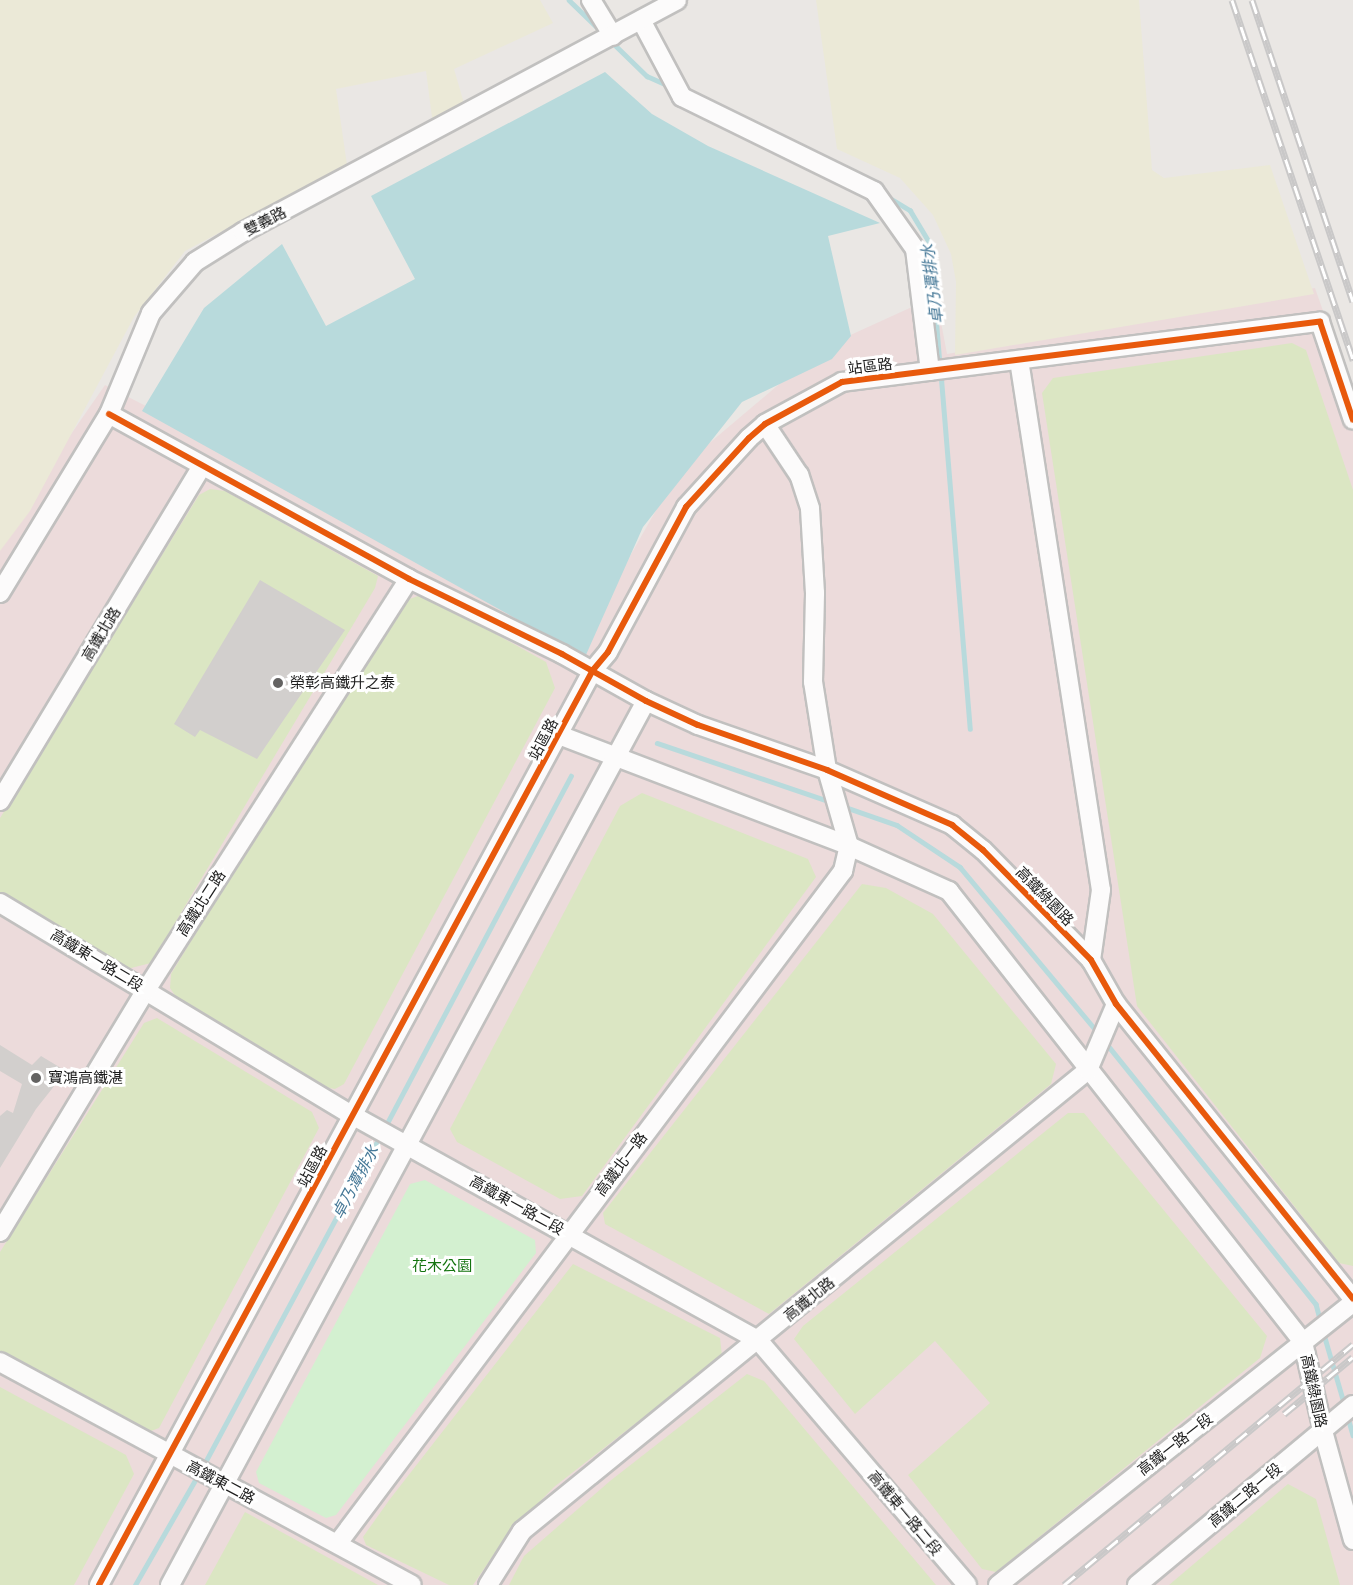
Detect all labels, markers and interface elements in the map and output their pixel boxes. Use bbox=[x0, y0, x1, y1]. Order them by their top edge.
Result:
street label: 雙義路 bbox=[241, 203, 289, 239]
water label: 卓乃潭排水 bbox=[918, 243, 946, 325]
street label: 站區路 bbox=[847, 354, 893, 378]
street label: 高鐵北路 bbox=[78, 604, 124, 664]
place label: 榮彰高鐵升之泰 bbox=[290, 674, 395, 692]
marker: 榮彰高鐵升之泰 bbox=[271, 676, 285, 690]
street label: 站區路 bbox=[524, 715, 562, 763]
street label: 高鐵綠園路 bbox=[1012, 863, 1078, 929]
street label: 高鐵北二路 bbox=[173, 867, 229, 939]
street label: 高鐵東一路二段 bbox=[47, 925, 147, 995]
place label: 寶鴻高鐵湛 bbox=[48, 1069, 123, 1087]
marker: 寶鴻高鐵湛 bbox=[29, 1071, 43, 1085]
street label: 高鐵北一路 bbox=[591, 1129, 651, 1199]
street label: 站區路 bbox=[293, 1142, 331, 1190]
water label: 卓乃潭排水 bbox=[328, 1142, 382, 1222]
street label: 高鐵東一路二段 bbox=[467, 1172, 567, 1238]
park label: 花木公園 bbox=[412, 1257, 472, 1275]
street label: 高鐵北路 bbox=[780, 1273, 838, 1325]
street label: 高鐵綠園路 bbox=[1297, 1352, 1331, 1430]
street label: 高鐵一路一段 bbox=[1134, 1409, 1216, 1479]
street label: 高鐵東二路 bbox=[184, 1456, 258, 1508]
street label: 高鐵二路一段 bbox=[1205, 1459, 1285, 1531]
street label: 高鐵東一路二段 bbox=[864, 1467, 946, 1559]

